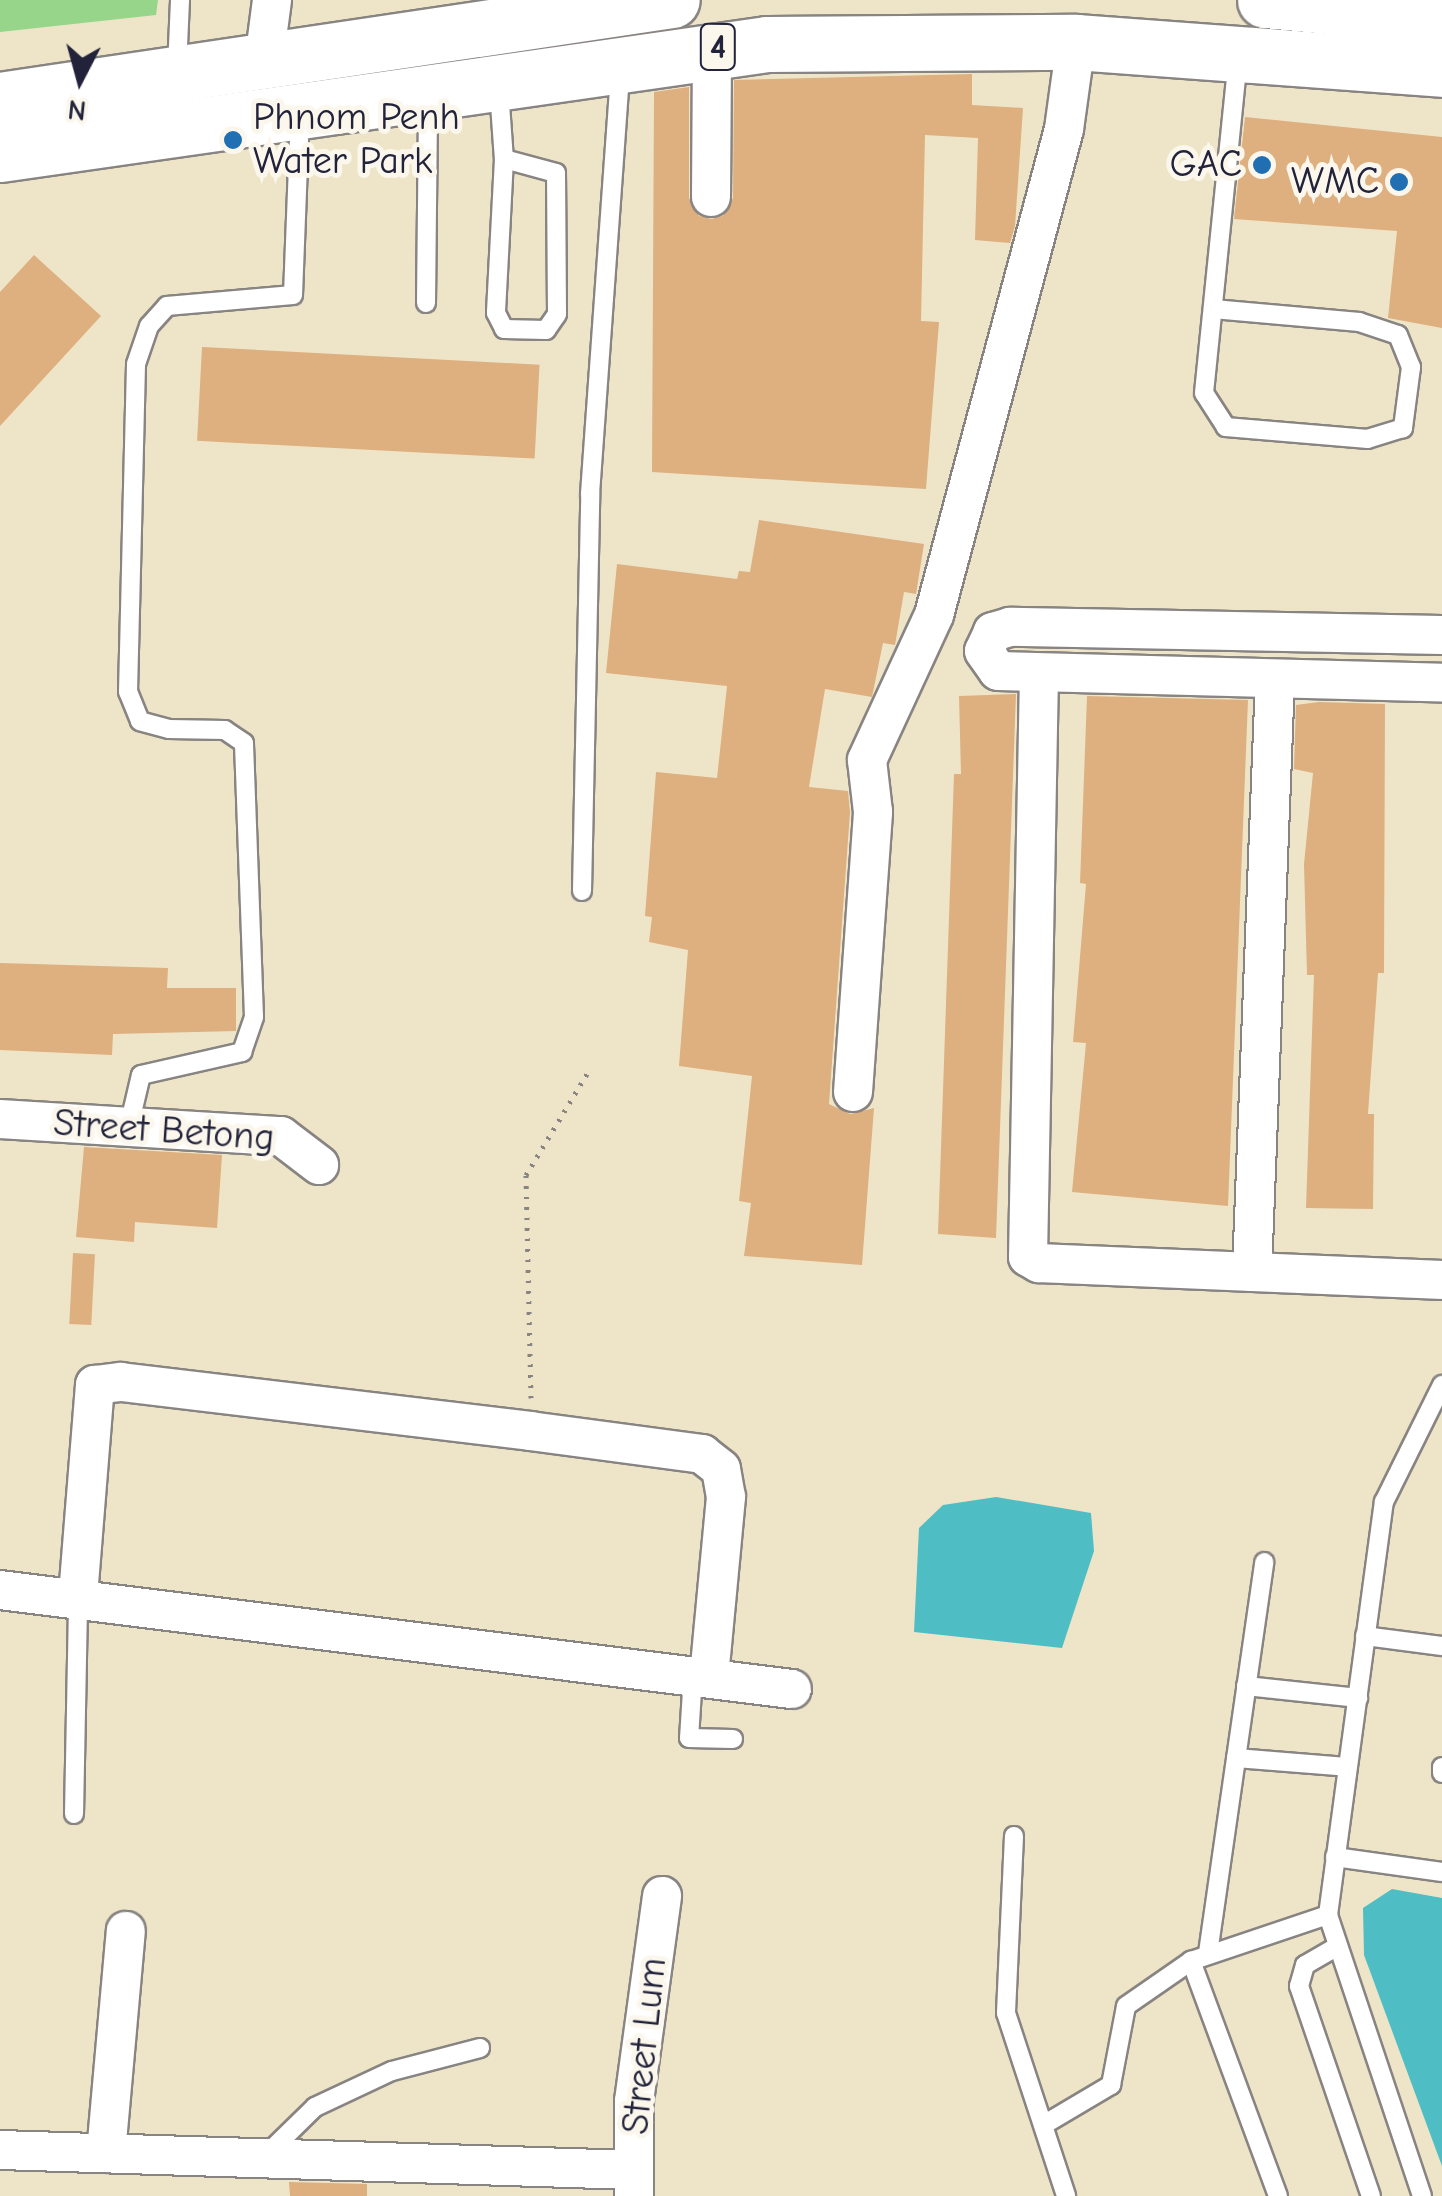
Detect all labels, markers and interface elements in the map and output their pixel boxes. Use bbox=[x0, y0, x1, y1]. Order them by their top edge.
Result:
road number: 4 bbox=[698, 17, 738, 77]
north arrow bbox=[30, 30, 130, 130]
text: N bbox=[66, 93, 88, 127]
place label: Phnom Penh Water Park bbox=[253, 95, 460, 184]
marker: Phnom Penh Water Park bbox=[222, 129, 244, 151]
place label: GAC bbox=[1169, 142, 1242, 188]
marker: GAC bbox=[1251, 154, 1273, 176]
place label: WMC bbox=[1291, 159, 1379, 205]
marker: WMC bbox=[1388, 171, 1410, 193]
street label: Street Betong bbox=[52, 1101, 276, 1161]
street label: Street Lum bbox=[613, 1955, 677, 2137]

